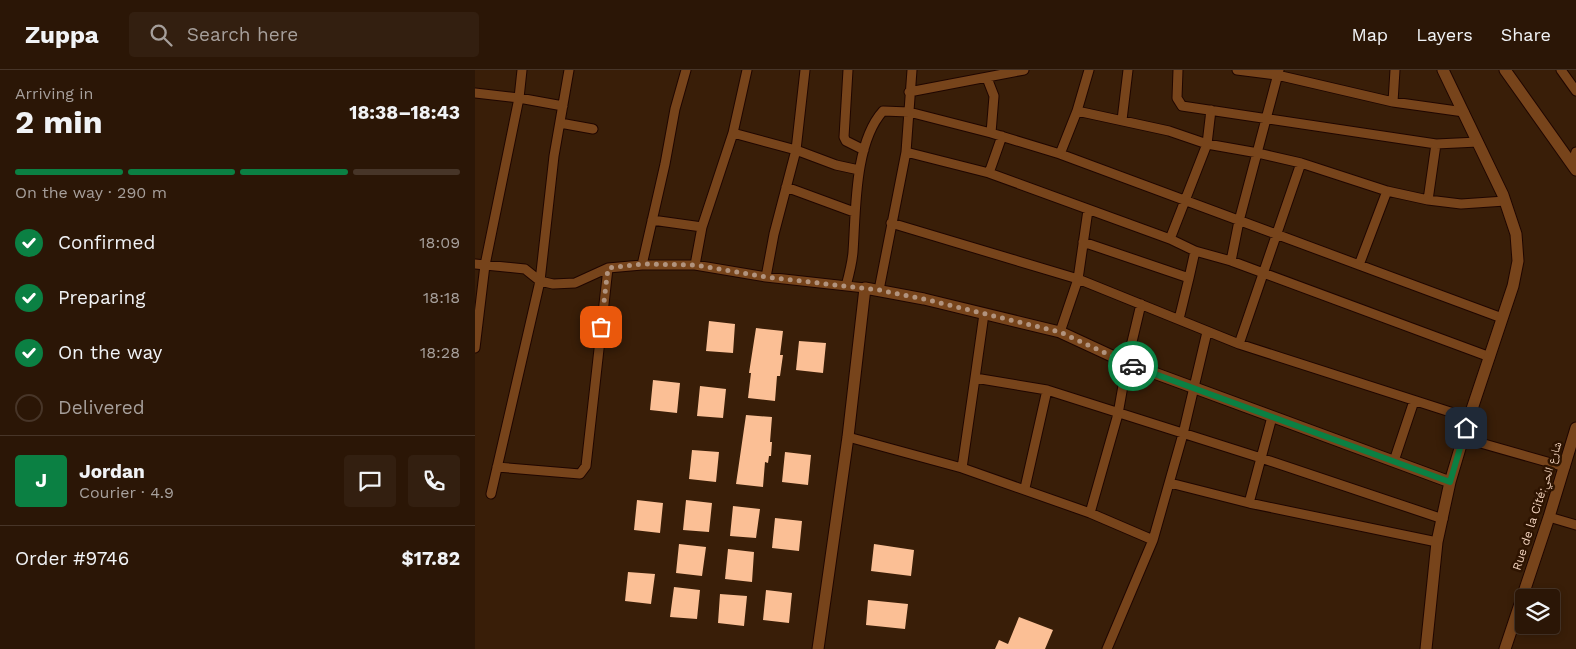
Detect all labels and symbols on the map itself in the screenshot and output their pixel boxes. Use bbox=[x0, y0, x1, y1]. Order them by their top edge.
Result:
pin bbox=[580, 306, 622, 348]
courier bbox=[1108, 341, 1158, 391]
pin bbox=[1445, 407, 1487, 449]
street label: Rue de la Cité;شارع الحي bbox=[1510, 440, 1567, 573]

